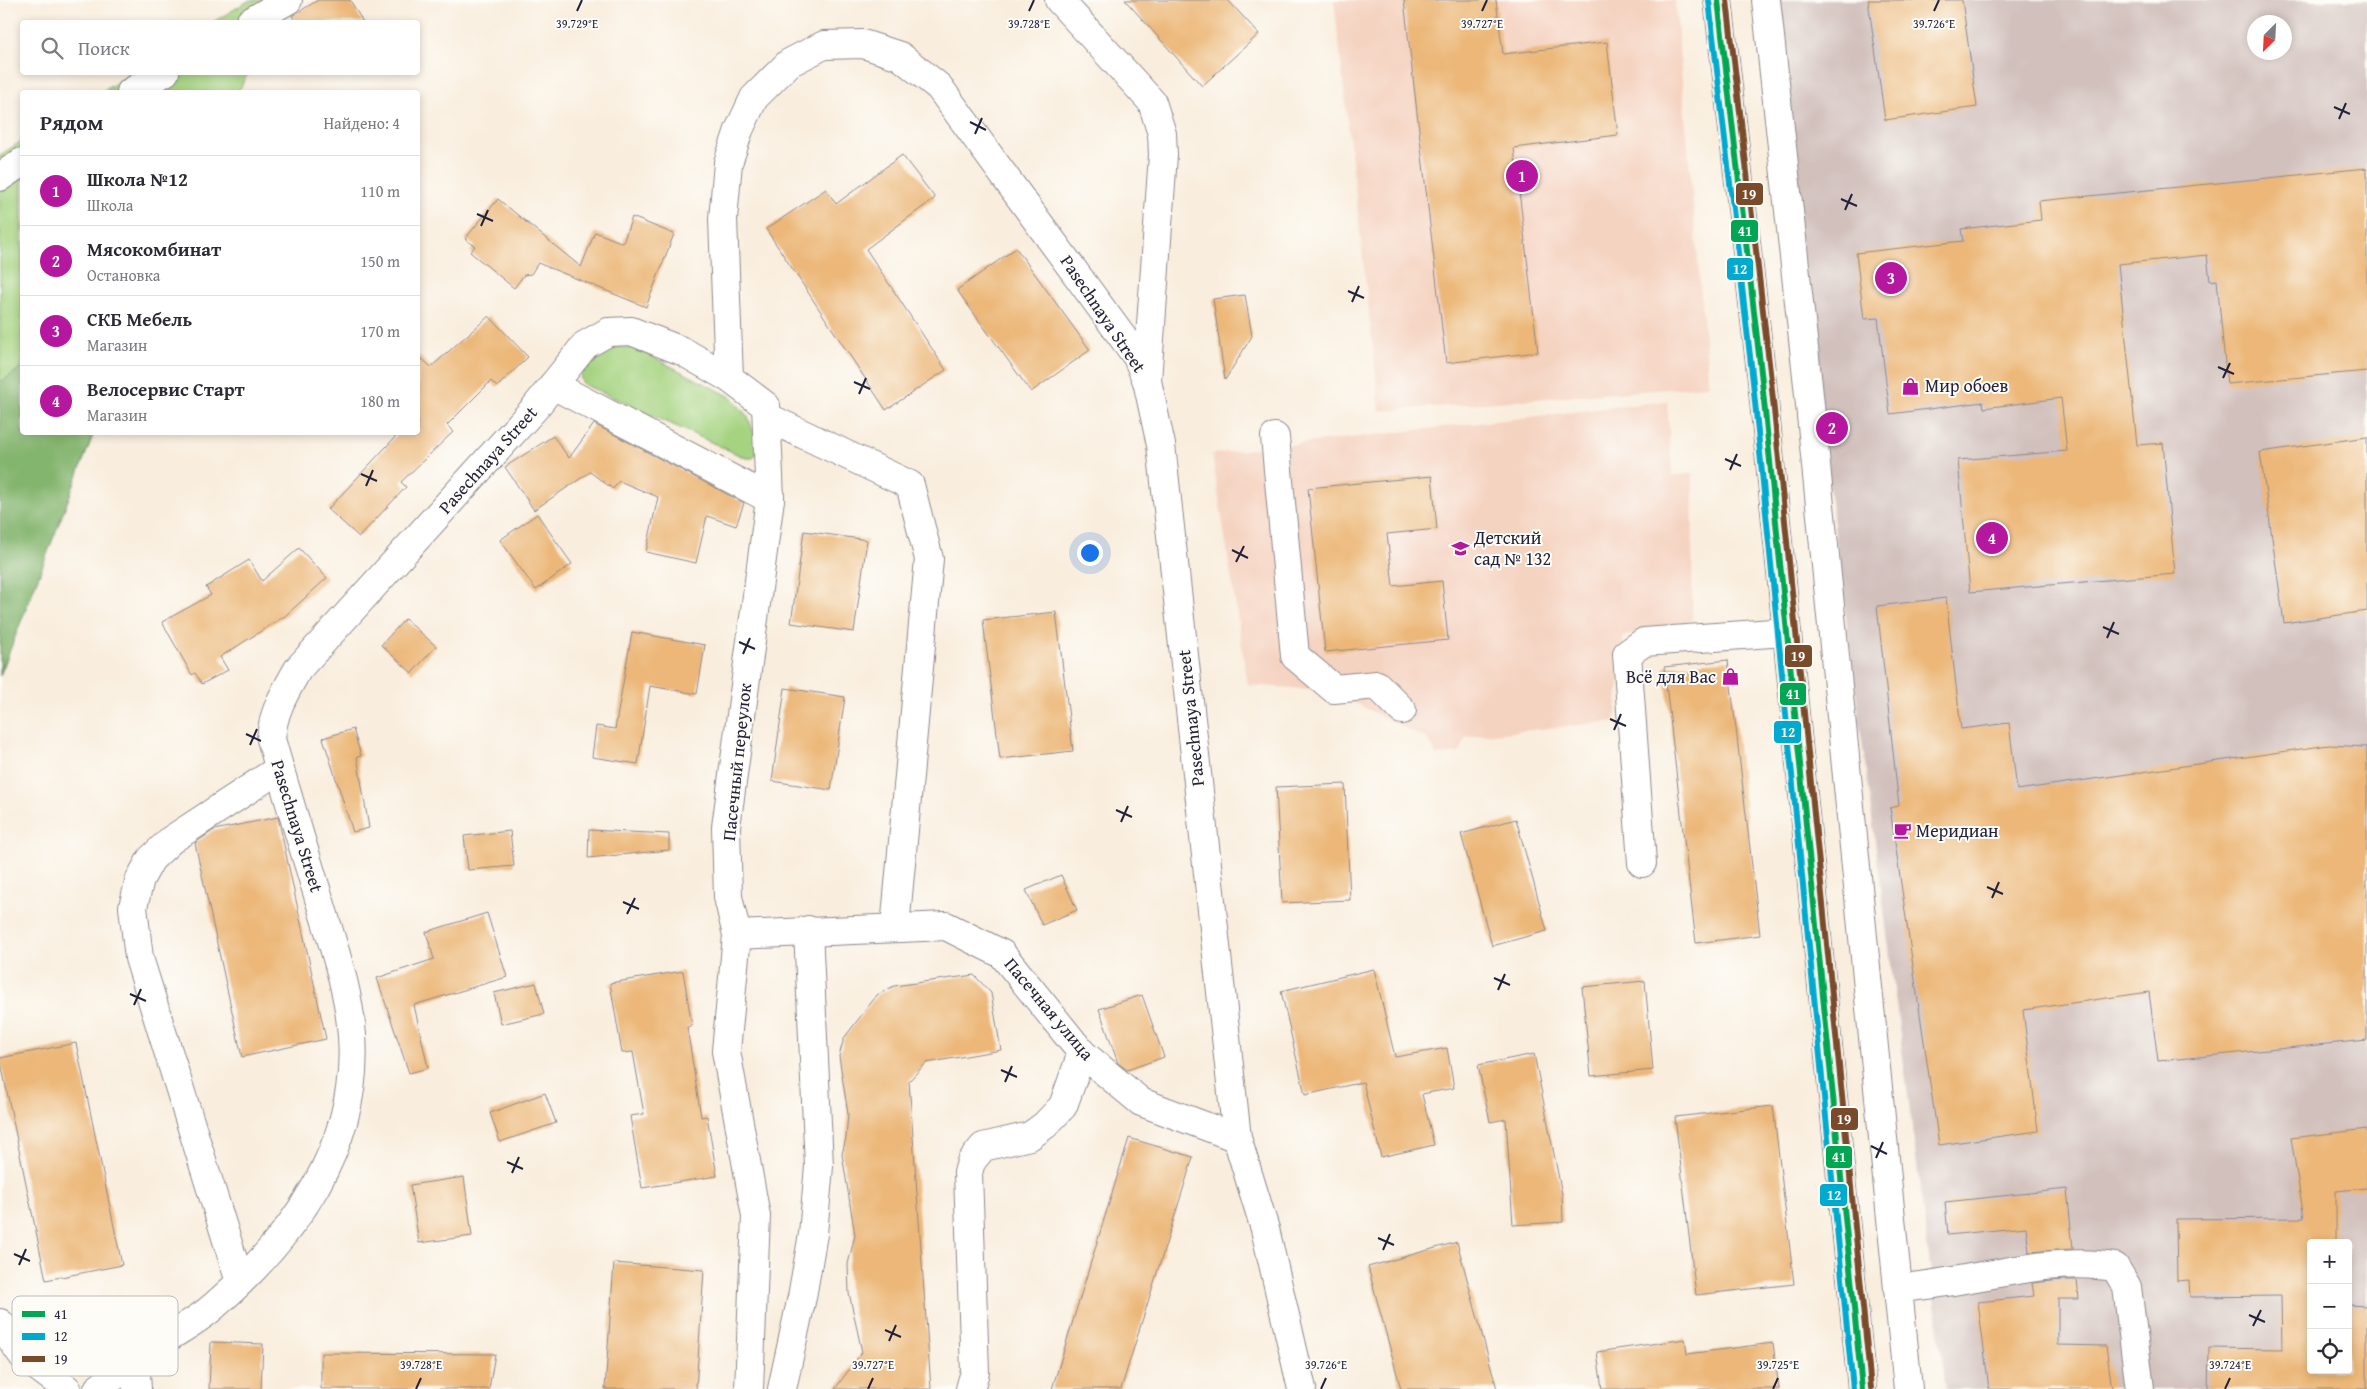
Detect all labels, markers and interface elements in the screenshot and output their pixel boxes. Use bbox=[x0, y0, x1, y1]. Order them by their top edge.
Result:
text: 39.729°E bbox=[556, 15, 598, 32]
text: 39.728°E bbox=[1008, 15, 1050, 32]
text: 39.727°E bbox=[1461, 15, 1503, 32]
text: 39.726°E bbox=[1913, 15, 1955, 32]
north arrow bbox=[2247, 15, 2292, 60]
search box bbox=[20, 20, 420, 75]
icon: search bbox=[38, 34, 66, 62]
text: Поиск bbox=[78, 34, 130, 62]
text: Рядом bbox=[40, 107, 103, 138]
text: Найдено: 4 bbox=[323, 111, 400, 135]
pin: 1 bbox=[1506, 157, 1538, 195]
text: Школа №12 bbox=[87, 165, 188, 193]
text: 1 bbox=[52, 179, 60, 203]
text: 110 m bbox=[360, 179, 400, 203]
line badge: 19 bbox=[1735, 182, 1764, 206]
text: 19 bbox=[1742, 184, 1756, 204]
text: Школа bbox=[87, 193, 133, 217]
line badge: 41 bbox=[1730, 219, 1759, 243]
text: 41 bbox=[1738, 221, 1752, 241]
text: Мясокомбинат bbox=[87, 235, 221, 263]
text: 2 bbox=[52, 249, 60, 273]
text: 150 m bbox=[360, 249, 400, 273]
street label: Pasechnaya Street bbox=[1054, 249, 1153, 379]
line badge: 12 bbox=[1726, 257, 1754, 281]
text: 12 bbox=[1733, 259, 1747, 279]
pin: 3 bbox=[1875, 259, 1907, 297]
text: Остановка bbox=[87, 263, 160, 287]
text: СКБ Мебель bbox=[87, 305, 192, 333]
text: 3 bbox=[52, 319, 60, 343]
text: 170 m bbox=[360, 319, 400, 343]
text: Магазин bbox=[87, 333, 147, 357]
place label: Мир обоев bbox=[1925, 372, 2009, 399]
text: Велосервис Старт bbox=[87, 375, 245, 403]
shop icon: Мир обоев bbox=[1901, 376, 1921, 396]
text: 4 bbox=[52, 389, 60, 413]
text: 180 m bbox=[360, 389, 400, 413]
street label: Pasechnaya Street bbox=[432, 399, 544, 520]
text: Магазин bbox=[87, 403, 147, 427]
pin: 2 bbox=[1816, 409, 1848, 447]
pin: 4 bbox=[1976, 519, 2008, 557]
place label: Детский сад № 132 bbox=[1473, 524, 1551, 572]
school or university icon: Детский сад № 132 bbox=[1450, 538, 1470, 558]
your location bbox=[1077, 540, 1103, 566]
line badge: 19 bbox=[1784, 644, 1813, 668]
text: 19 bbox=[1791, 646, 1805, 666]
street label: Pasechnaya Street bbox=[1170, 648, 1211, 788]
place label: Всё для Вас bbox=[1626, 663, 1716, 690]
shop icon: Всё для Вас bbox=[1720, 667, 1740, 687]
street label: Пасечный переулок bbox=[715, 681, 758, 842]
line badge: 41 bbox=[1779, 682, 1807, 706]
text: 41 bbox=[1786, 684, 1800, 704]
line badge: 12 bbox=[1773, 720, 1802, 744]
text: 12 bbox=[1781, 722, 1795, 742]
street label: Pasechnaya Street bbox=[265, 756, 331, 896]
place label: Меридиан bbox=[1916, 817, 1999, 844]
cafe icon: Меридиан bbox=[1892, 821, 1912, 841]
street label: Пасечная улица bbox=[998, 951, 1101, 1066]
line badge: 19 bbox=[1830, 1107, 1859, 1131]
text: 19 bbox=[1837, 1109, 1851, 1129]
line badge: 41 bbox=[1825, 1145, 1853, 1169]
text: 41 bbox=[1832, 1147, 1846, 1167]
line badge: 12 bbox=[1819, 1183, 1848, 1207]
text: 12 bbox=[1827, 1185, 1841, 1205]
map controls bbox=[2307, 1239, 2352, 1374]
button: + bbox=[2307, 1239, 2352, 1284]
button: − bbox=[2307, 1284, 2352, 1329]
legend bbox=[12, 1296, 178, 1376]
text: 41 bbox=[54, 1304, 67, 1324]
text: 12 bbox=[54, 1326, 67, 1346]
button: locate bbox=[2307, 1329, 2352, 1374]
text: 19 bbox=[54, 1349, 68, 1369]
text: 39.728°E bbox=[400, 1356, 442, 1373]
text: 39.727°E bbox=[852, 1356, 894, 1373]
text: 39.726°E bbox=[1305, 1356, 1347, 1373]
text: 39.725°E bbox=[1757, 1356, 1799, 1373]
text: 39.724°E bbox=[2209, 1356, 2251, 1373]

